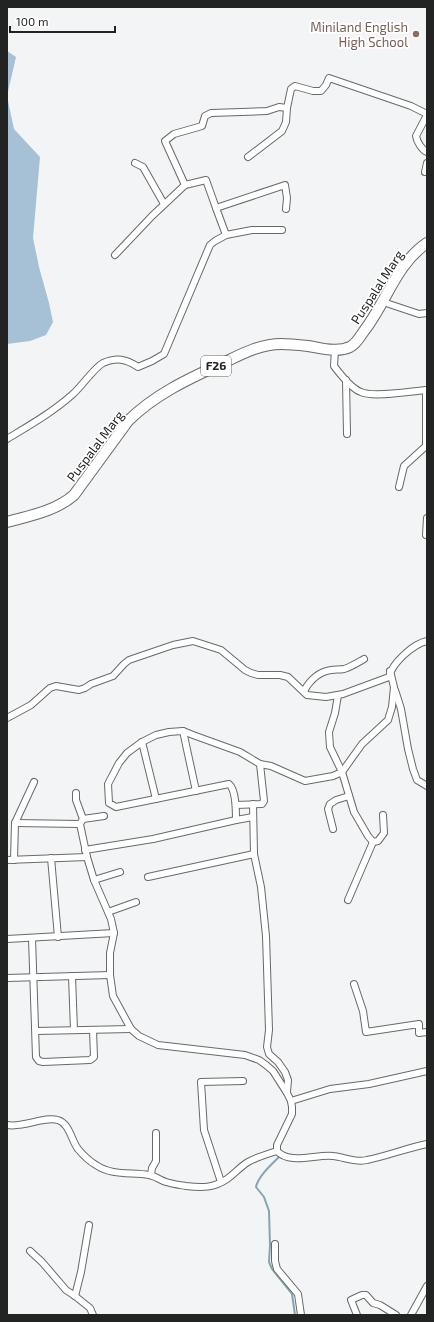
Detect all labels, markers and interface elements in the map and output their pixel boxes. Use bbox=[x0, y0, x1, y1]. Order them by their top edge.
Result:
scale bar bbox=[10, 8, 115, 34]
text: 100 m bbox=[16, 14, 48, 28]
place label: Miniland English High School bbox=[310, 19, 408, 50]
marker: Miniland English High School bbox=[411, 29, 421, 39]
street label: Puspalal Marg bbox=[347, 247, 407, 327]
road number: F26 bbox=[201, 356, 231, 376]
street label: Puspalal Marg bbox=[63, 407, 127, 485]

